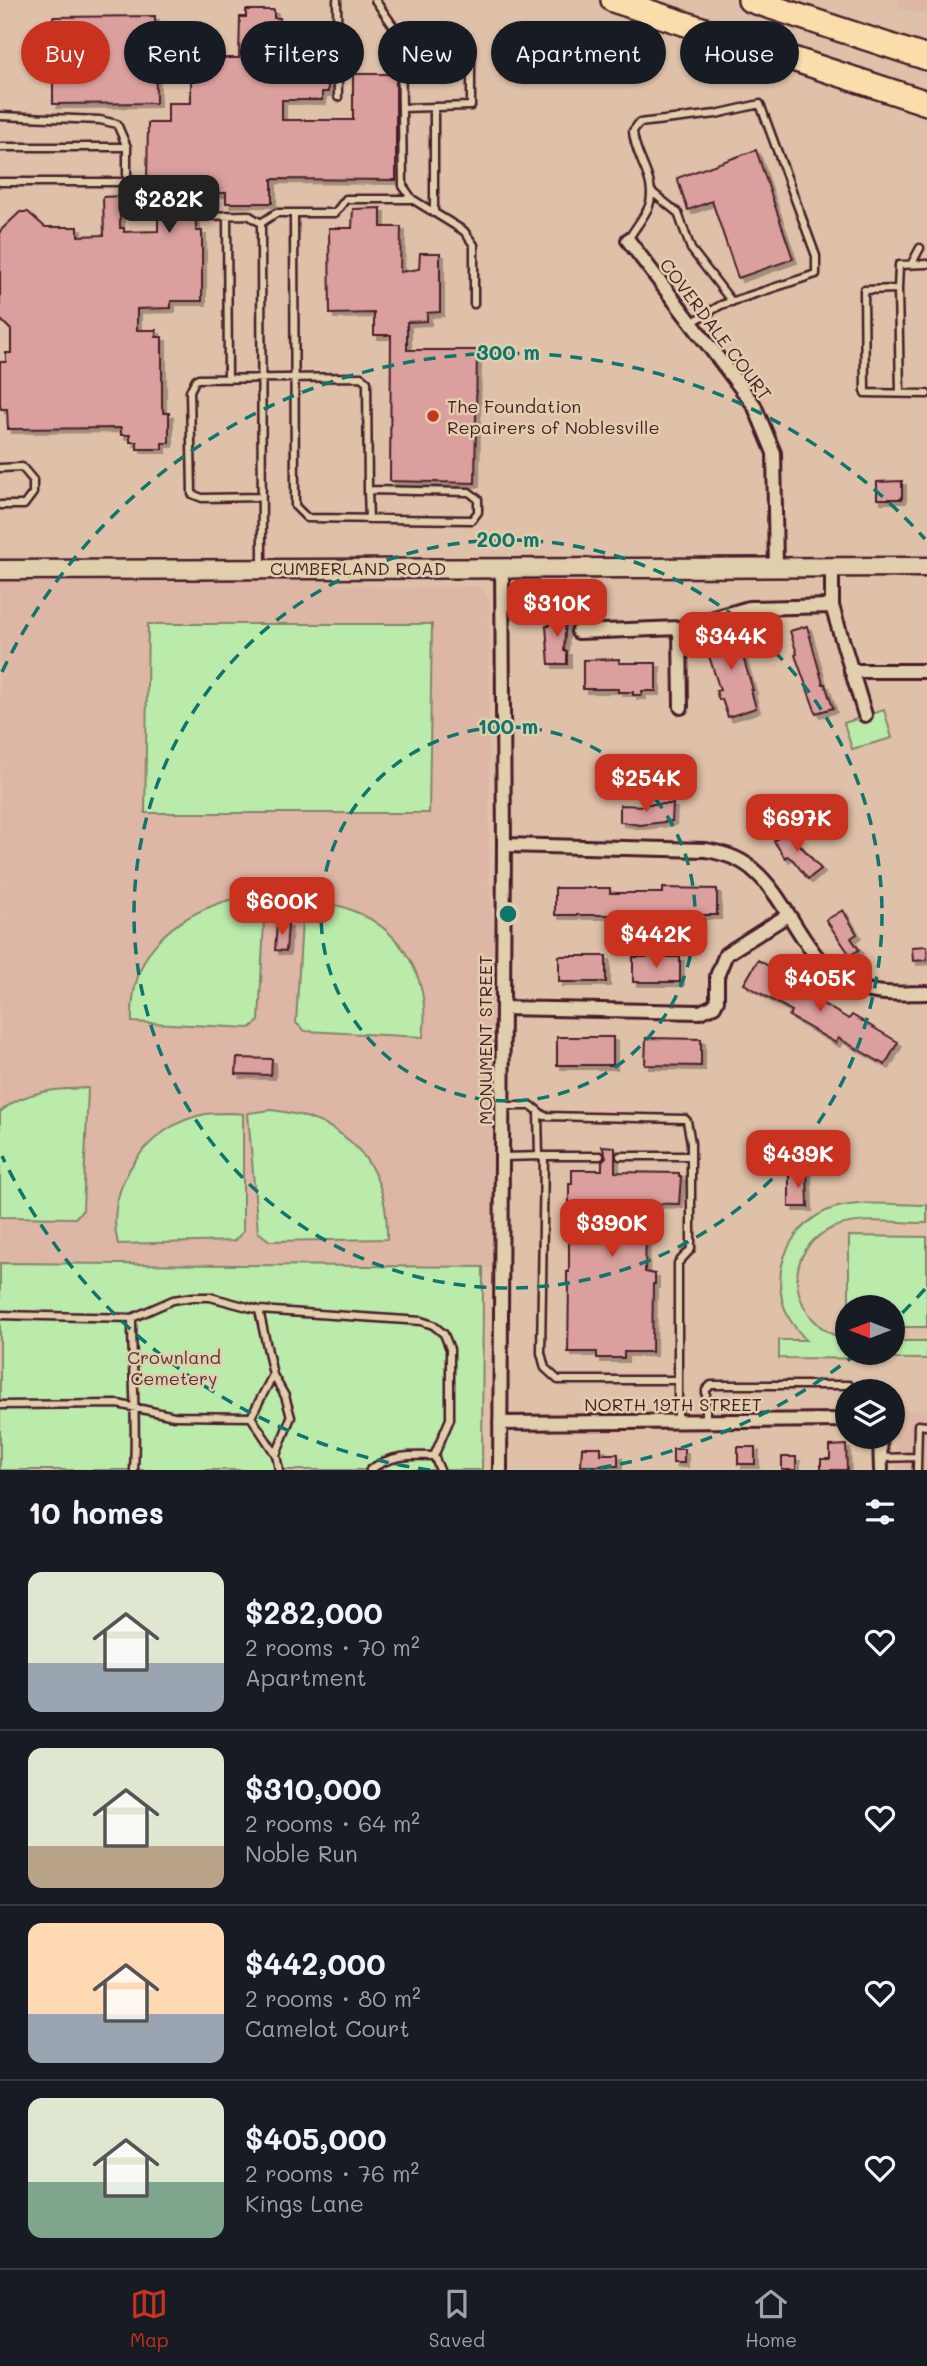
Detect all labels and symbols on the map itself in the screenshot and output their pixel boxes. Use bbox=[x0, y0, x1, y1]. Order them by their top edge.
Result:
pin: $282K bbox=[120, 176, 218, 235]
street label: COVERDALE COURT bbox=[655, 253, 777, 405]
text: 300 m bbox=[476, 338, 540, 365]
place label: The Foundation Repairers of Noblesville bbox=[447, 394, 660, 439]
marker: The Foundation Repairers of Noblesville bbox=[425, 408, 441, 424]
text: 200 m bbox=[477, 525, 539, 552]
street label: CUMBERLAND ROAD bbox=[270, 556, 446, 580]
pin: $310K bbox=[508, 580, 606, 639]
pin: $344K bbox=[682, 612, 780, 672]
text: 100 m bbox=[478, 712, 538, 739]
pin: $254K bbox=[597, 754, 695, 814]
pin: $697K bbox=[748, 794, 846, 854]
pin: $600K bbox=[233, 878, 331, 937]
centre of rings bbox=[496, 902, 520, 926]
pin: $442K bbox=[607, 911, 705, 970]
pin: $405K bbox=[771, 954, 869, 1014]
street label: MONUMENT STREET bbox=[473, 955, 497, 1125]
pin: $439K bbox=[749, 1130, 847, 1190]
pin: $390K bbox=[563, 1200, 661, 1259]
north arrow bbox=[835, 1295, 905, 1365]
park label: Crownland Cemetery bbox=[127, 1345, 221, 1390]
street label: NORTH 19TH STREET bbox=[584, 1392, 762, 1416]

